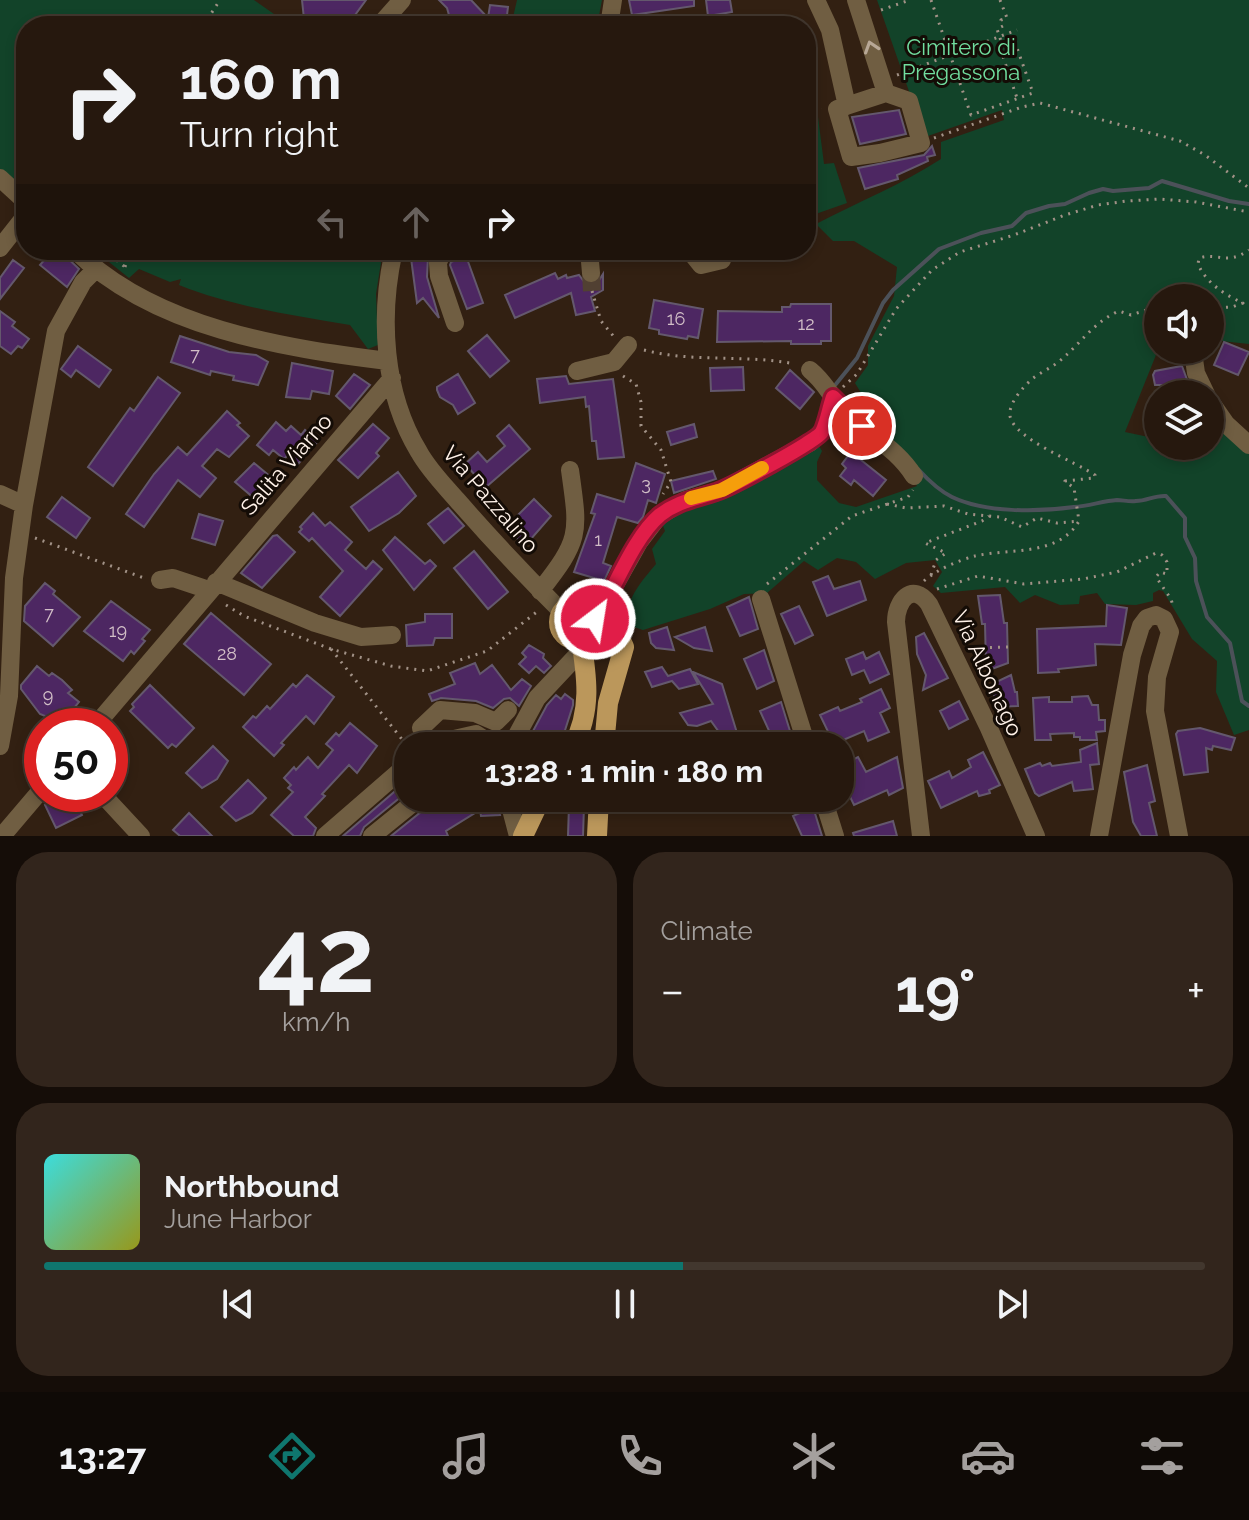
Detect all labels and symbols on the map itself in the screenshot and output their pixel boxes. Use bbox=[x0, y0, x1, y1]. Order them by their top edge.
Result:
park label: Cimitero di Pregassona bbox=[902, 34, 1020, 85]
one-way arrow bbox=[864, 40, 880, 54]
house number: 16 bbox=[667, 308, 685, 329]
house number: 12 bbox=[797, 313, 815, 334]
house number: 7 bbox=[190, 344, 200, 365]
pin bbox=[828, 392, 896, 460]
street label: Salita Viarno bbox=[235, 408, 337, 520]
street label: Via Pazzalino bbox=[437, 440, 545, 558]
house number: 3 bbox=[641, 473, 651, 494]
house number: 1 bbox=[594, 529, 602, 550]
position arrow bbox=[553, 577, 637, 661]
house number: 7 bbox=[44, 603, 54, 624]
street label: Via Albonago bbox=[948, 606, 1028, 740]
house number: 19 bbox=[109, 620, 127, 641]
house number: 28 bbox=[217, 643, 237, 664]
house number: 9 bbox=[43, 685, 53, 706]
speed limit sign: 50 bbox=[24, 708, 128, 812]

